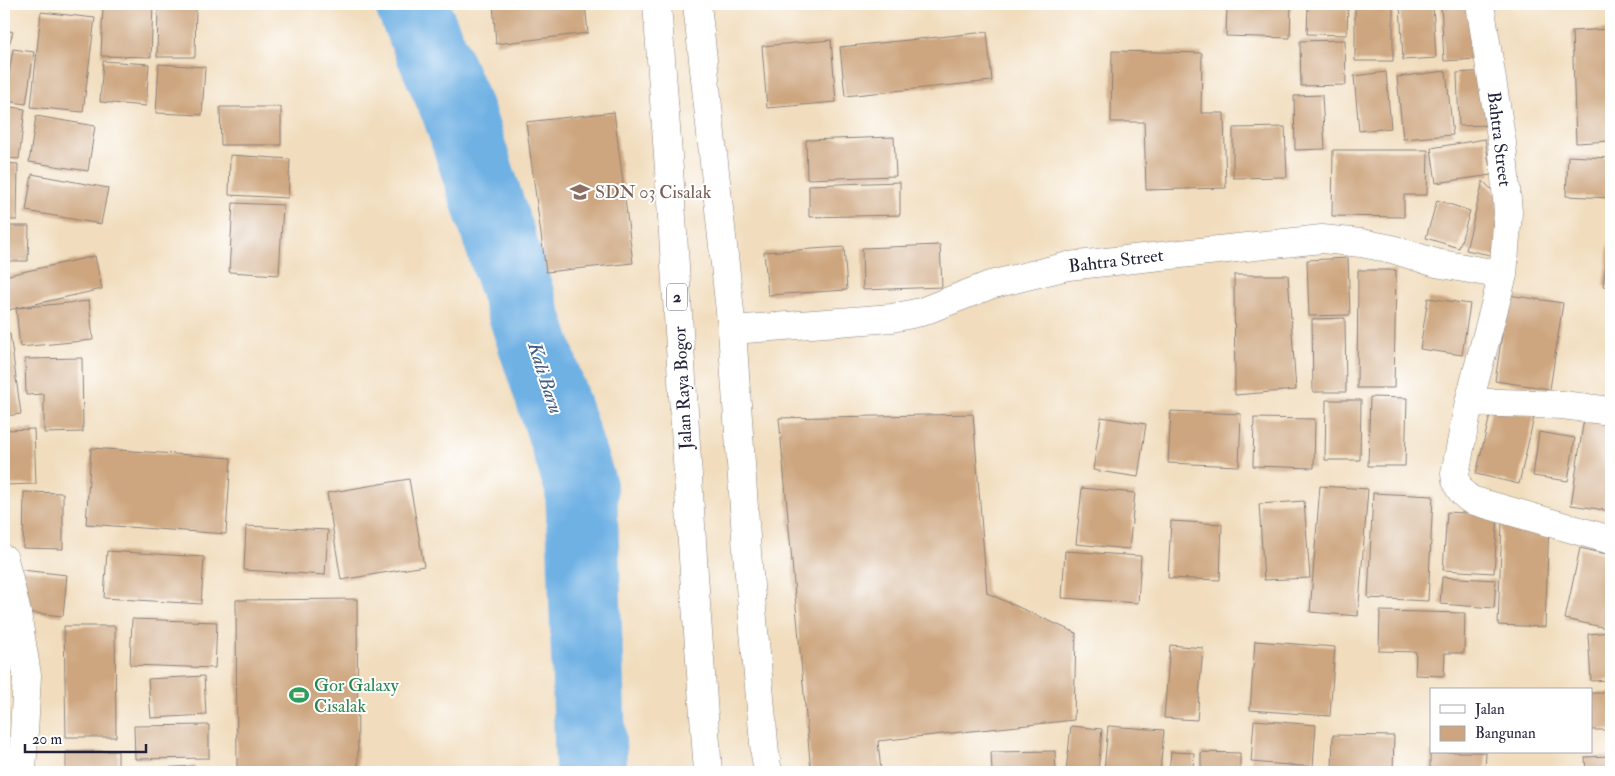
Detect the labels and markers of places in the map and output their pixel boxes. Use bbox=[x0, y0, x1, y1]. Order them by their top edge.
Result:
school or university icon: SDN 03 Cisalak bbox=[569, 181, 591, 203]
place label: SDN 03 Cisalak bbox=[595, 181, 712, 204]
place label: Gor Galaxy Cisalak bbox=[314, 674, 400, 718]
sports icon: Gor Galaxy Cisalak bbox=[288, 684, 310, 706]

